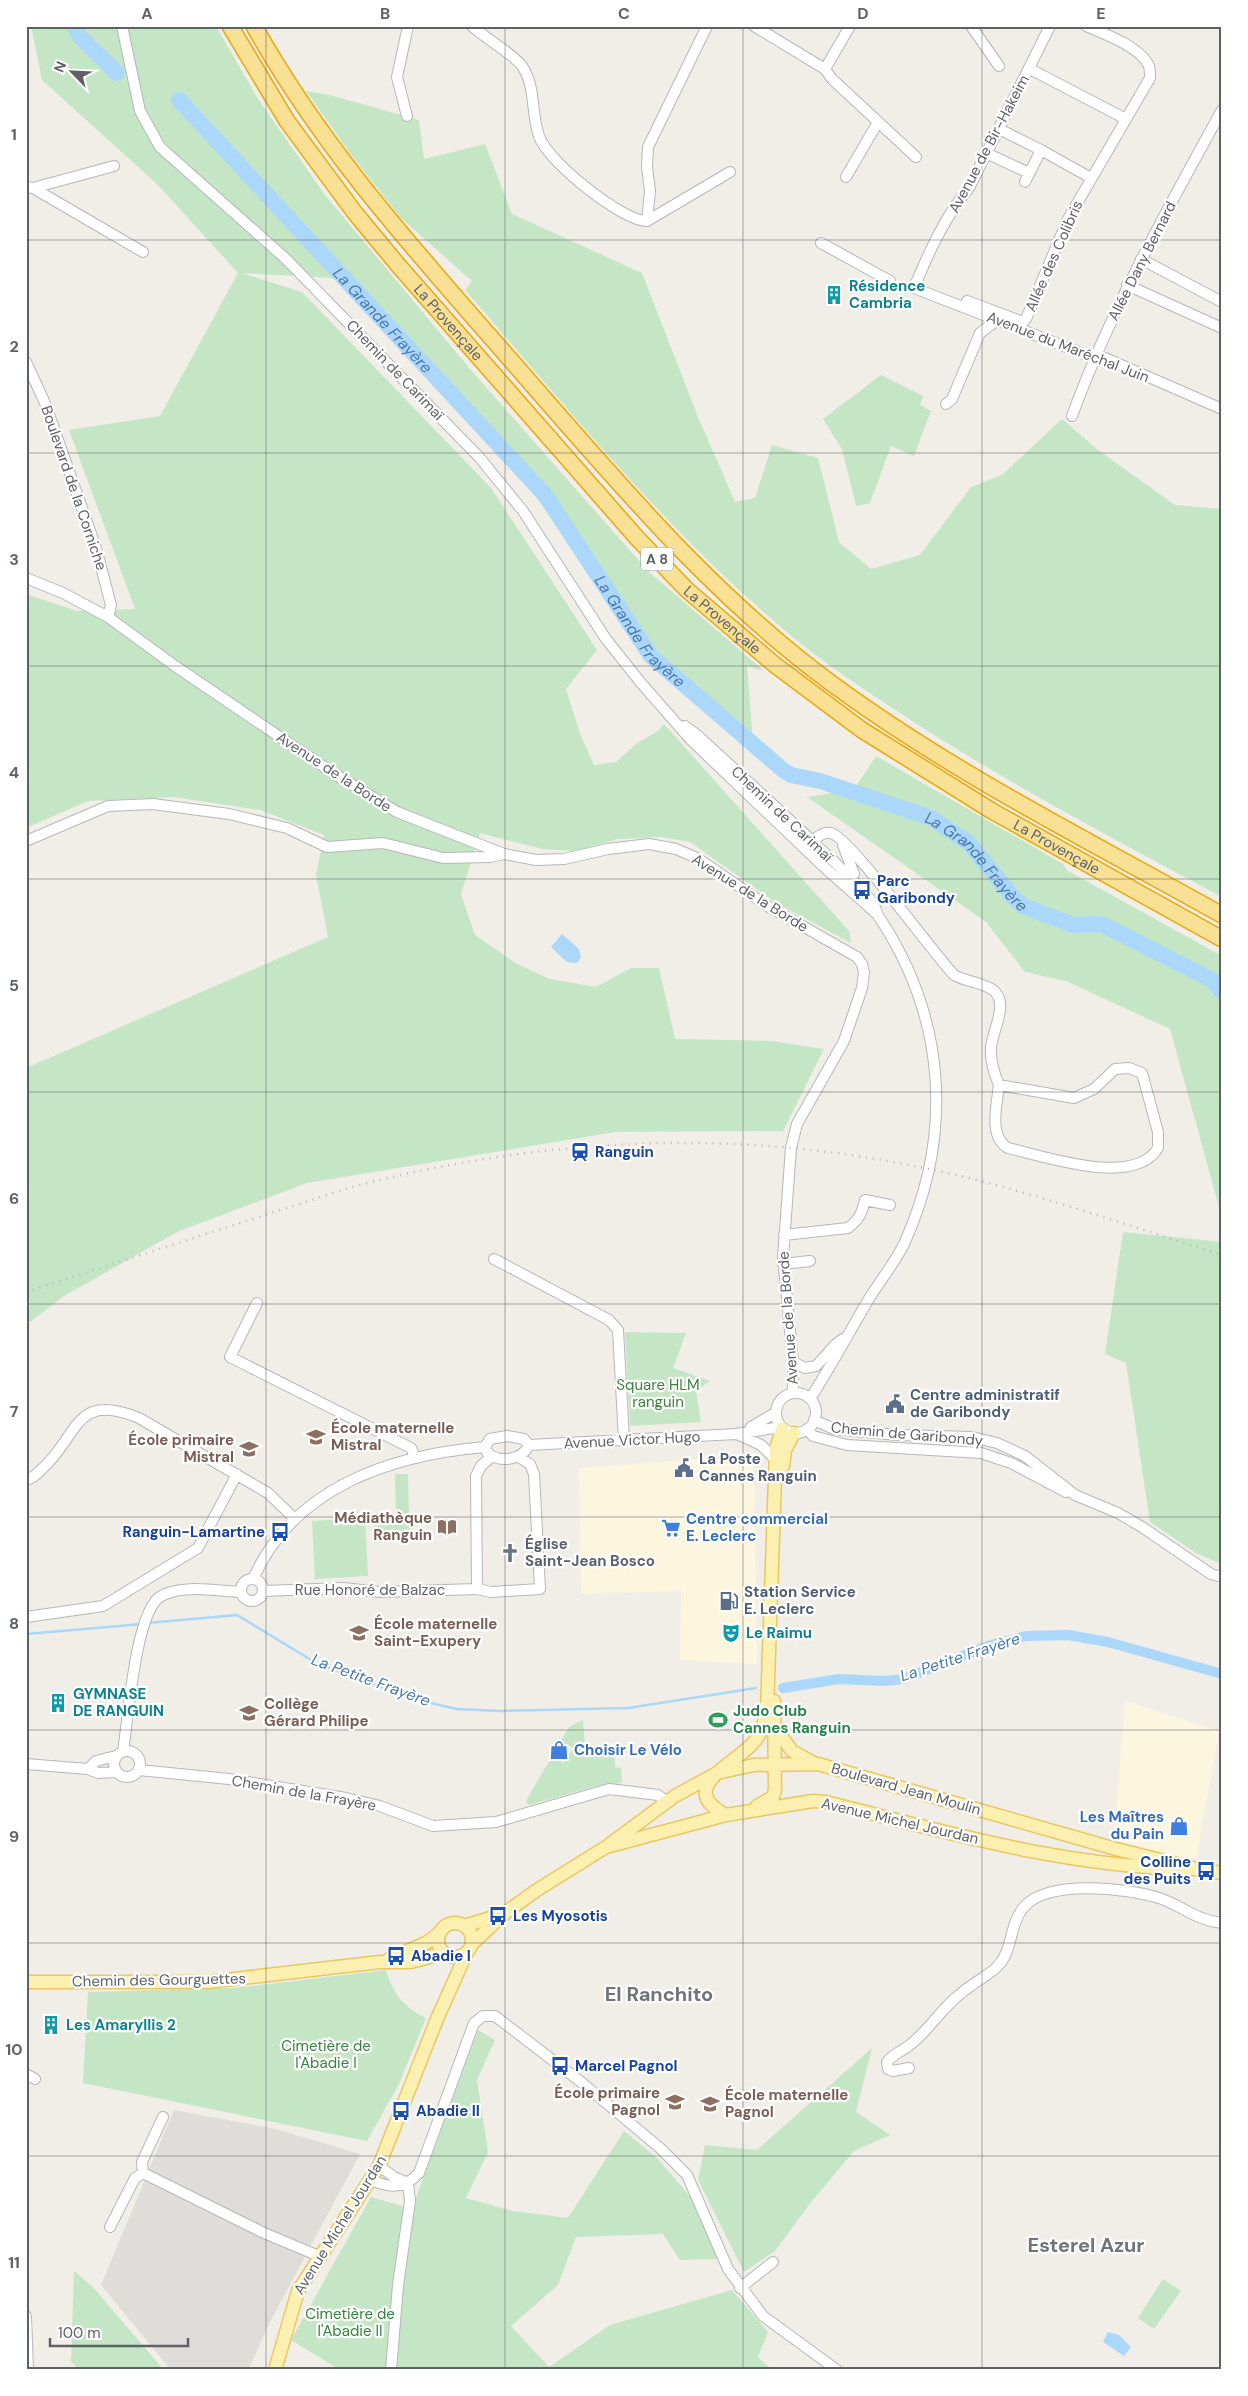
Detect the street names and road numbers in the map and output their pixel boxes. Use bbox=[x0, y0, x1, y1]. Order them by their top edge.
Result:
street label: Avenue de Bir-Hakeim bbox=[944, 71, 1034, 217]
street label: Allée des Colibris bbox=[1021, 197, 1087, 315]
street label: Allée Dany Bernard bbox=[1103, 198, 1181, 324]
street label: La Provençale bbox=[409, 280, 487, 365]
street label: Avenue du Maréchal Juin bbox=[984, 307, 1152, 387]
street label: Chemin de Carimaï bbox=[342, 315, 449, 425]
street label: Boulevard de la Corniche bbox=[36, 403, 112, 573]
road number: A 8 bbox=[641, 548, 673, 570]
street label: La Provençale bbox=[679, 581, 765, 659]
street label: Avenue de la Borde bbox=[273, 727, 395, 817]
street label: Chemin de Carimaï bbox=[727, 762, 838, 867]
street label: La Provençale bbox=[1010, 815, 1103, 879]
street label: Avenue de la Borde bbox=[688, 849, 812, 937]
street label: Avenue de la Borde bbox=[773, 1251, 803, 1385]
street label: Chemin de Garibondy bbox=[830, 1417, 985, 1451]
street label: Avenue Victor Hugo bbox=[563, 1426, 701, 1454]
street label: Rue Honoré de Balzac bbox=[295, 1580, 445, 1600]
street label: Boulevard Jean Moulin bbox=[829, 1758, 983, 1820]
street label: Chemin de la Frayère bbox=[230, 1770, 378, 1816]
street label: Avenue Michel Jourdan bbox=[819, 1793, 981, 1849]
street label: Chemin des Gourguettes bbox=[72, 1968, 246, 1992]
street label: Avenue Michel Jourdan bbox=[289, 2152, 391, 2298]

